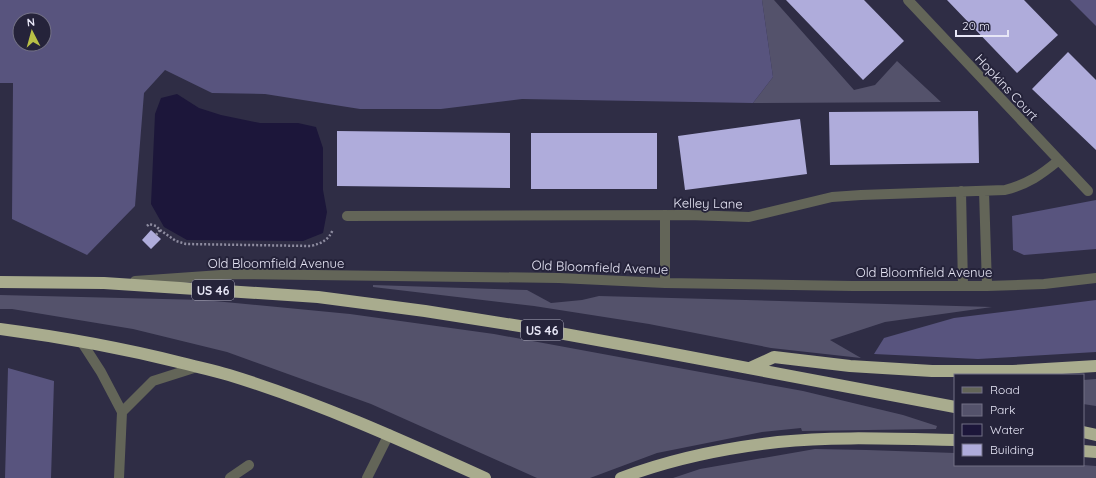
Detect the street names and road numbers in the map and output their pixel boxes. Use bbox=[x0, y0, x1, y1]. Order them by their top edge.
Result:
street label: Hopkins Court bbox=[972, 50, 1042, 124]
street label: Kelley Lane bbox=[673, 194, 743, 212]
street label: Old Bloomfield Avenue bbox=[208, 255, 344, 271]
street label: Old Bloomfield Avenue bbox=[531, 257, 669, 277]
street label: Old Bloomfield Avenue bbox=[856, 264, 992, 280]
road number: US 46 bbox=[192, 280, 234, 300]
road number: US 46 bbox=[521, 320, 563, 340]

